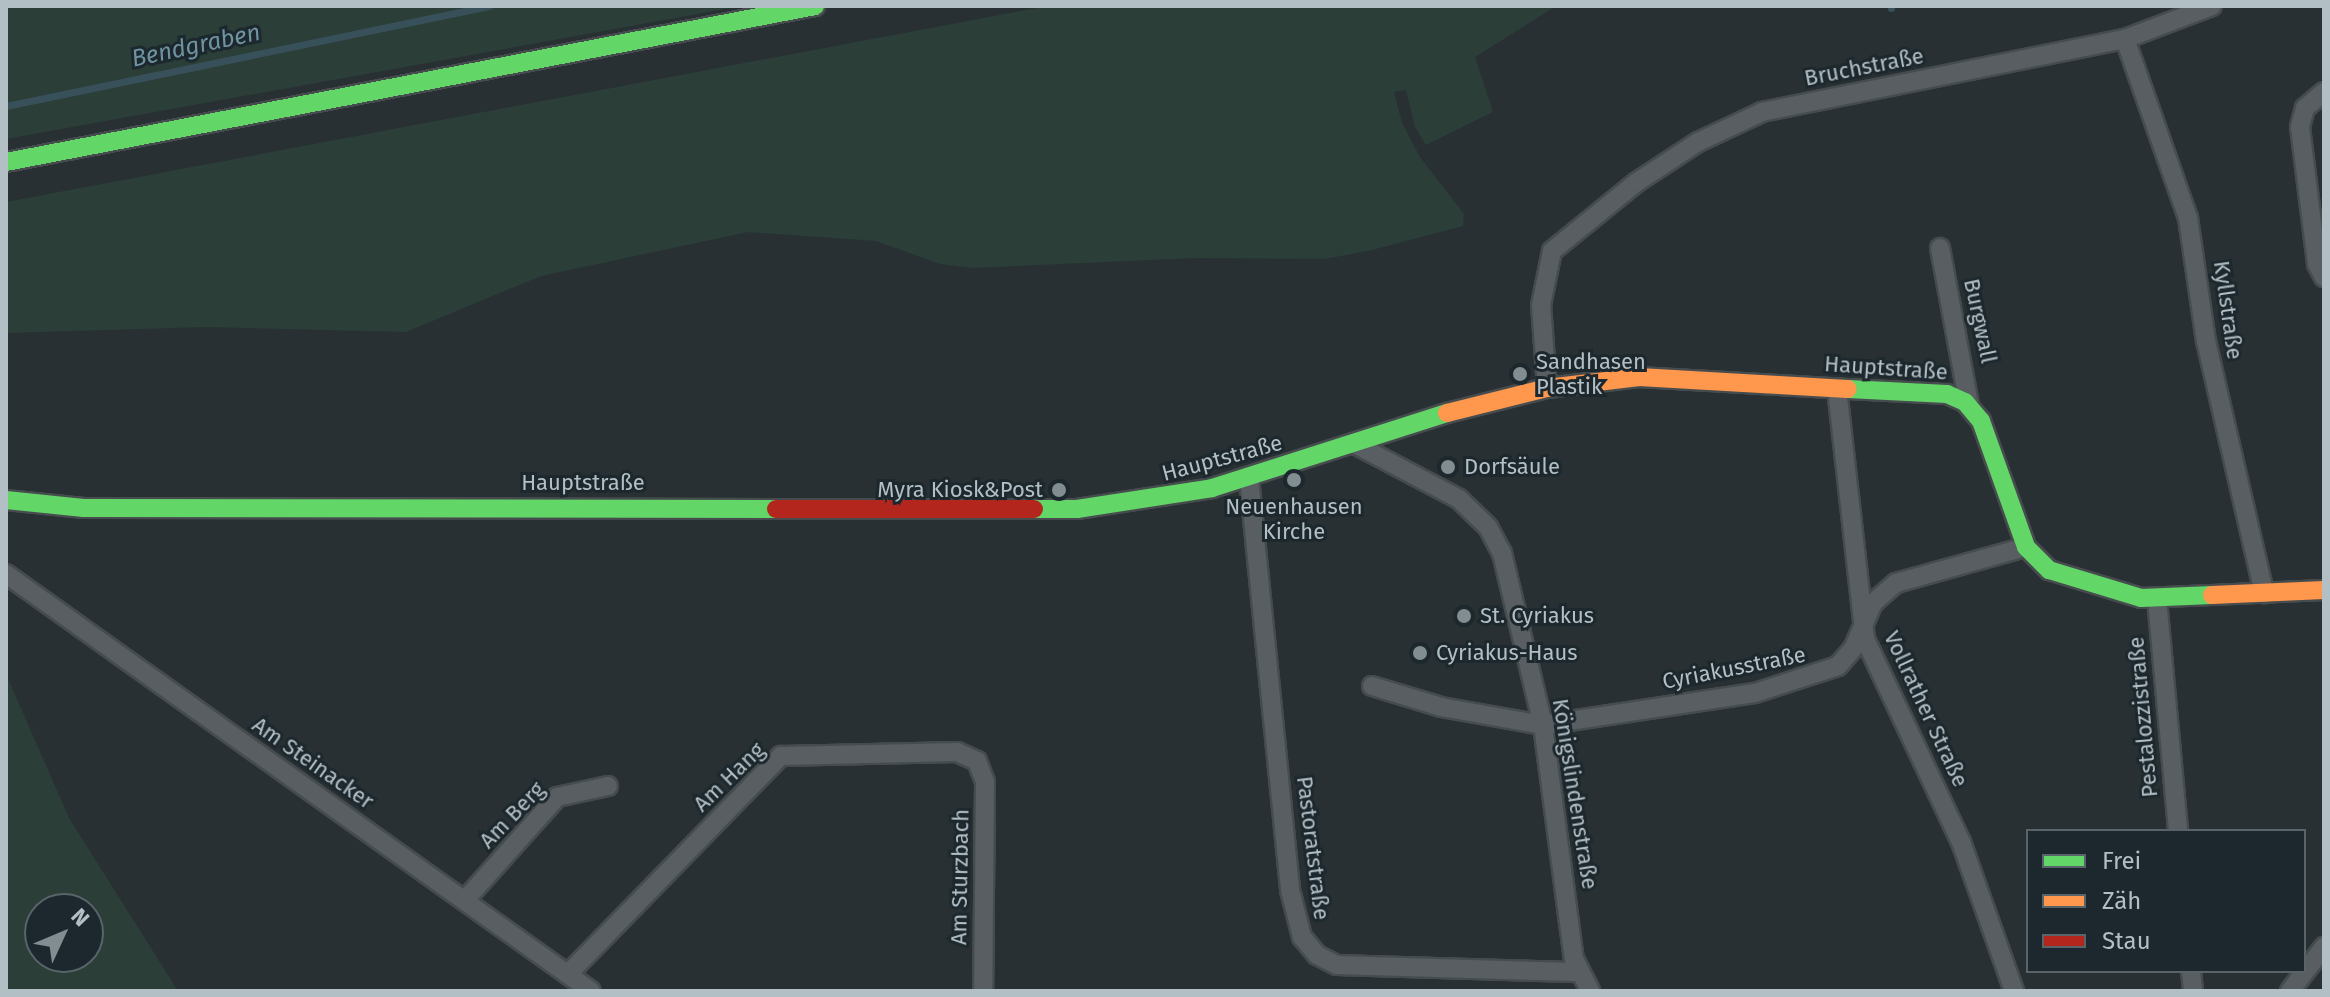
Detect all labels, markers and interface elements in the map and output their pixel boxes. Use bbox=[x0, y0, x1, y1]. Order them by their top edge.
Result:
water label: Bendgraben bbox=[129, 18, 263, 74]
street label: Bruchstraße bbox=[1802, 42, 1926, 92]
street label: Kyllstraße bbox=[2208, 259, 2248, 361]
street label: Burgwall bbox=[1958, 276, 2002, 366]
place label: Sandhasen Plastik bbox=[1536, 348, 1646, 400]
street label: Hauptstraße bbox=[1823, 351, 1949, 385]
marker: Sandhasen Plastik bbox=[1511, 365, 1529, 383]
street label: Hauptstraße bbox=[1159, 429, 1285, 487]
place label: Dorfsäule bbox=[1464, 454, 1560, 480]
marker: Dorfsäule bbox=[1439, 458, 1457, 476]
street label: Hauptstraße bbox=[521, 470, 645, 496]
marker: Neuenhausen Kirche bbox=[1285, 471, 1303, 489]
place label: Myra Kiosk&Post bbox=[877, 477, 1043, 503]
marker: Myra Kiosk&Post bbox=[1050, 481, 1068, 499]
place label: Neuenhausen Kirche bbox=[1225, 493, 1363, 544]
place label: St. Cyriakus bbox=[1480, 603, 1594, 629]
marker: St. Cyriakus bbox=[1455, 607, 1473, 625]
street label: Vollrather Straße bbox=[1878, 627, 1974, 791]
street label: Pestalozzistraße bbox=[2123, 635, 2163, 799]
place label: Cyriakus-Haus bbox=[1436, 640, 1578, 666]
street label: Cyriakusstraße bbox=[1660, 641, 1808, 695]
marker: Cyriakus-Haus bbox=[1411, 644, 1429, 662]
street label: Königslindenstraße bbox=[1547, 697, 1603, 891]
street label: Am Steinacker bbox=[247, 711, 379, 815]
street label: Am Hang bbox=[688, 737, 770, 817]
street label: Pastoratstraße bbox=[1291, 775, 1335, 921]
street label: Am Berg bbox=[474, 776, 550, 854]
street label: Am Sturzbach bbox=[946, 809, 974, 945]
legend bbox=[2026, 829, 2306, 973]
text: Frei bbox=[2102, 847, 2141, 875]
text: Zäh bbox=[2102, 887, 2141, 915]
north arrow bbox=[24, 893, 104, 973]
text: N bbox=[65, 903, 95, 932]
text: Stau bbox=[2102, 927, 2151, 955]

